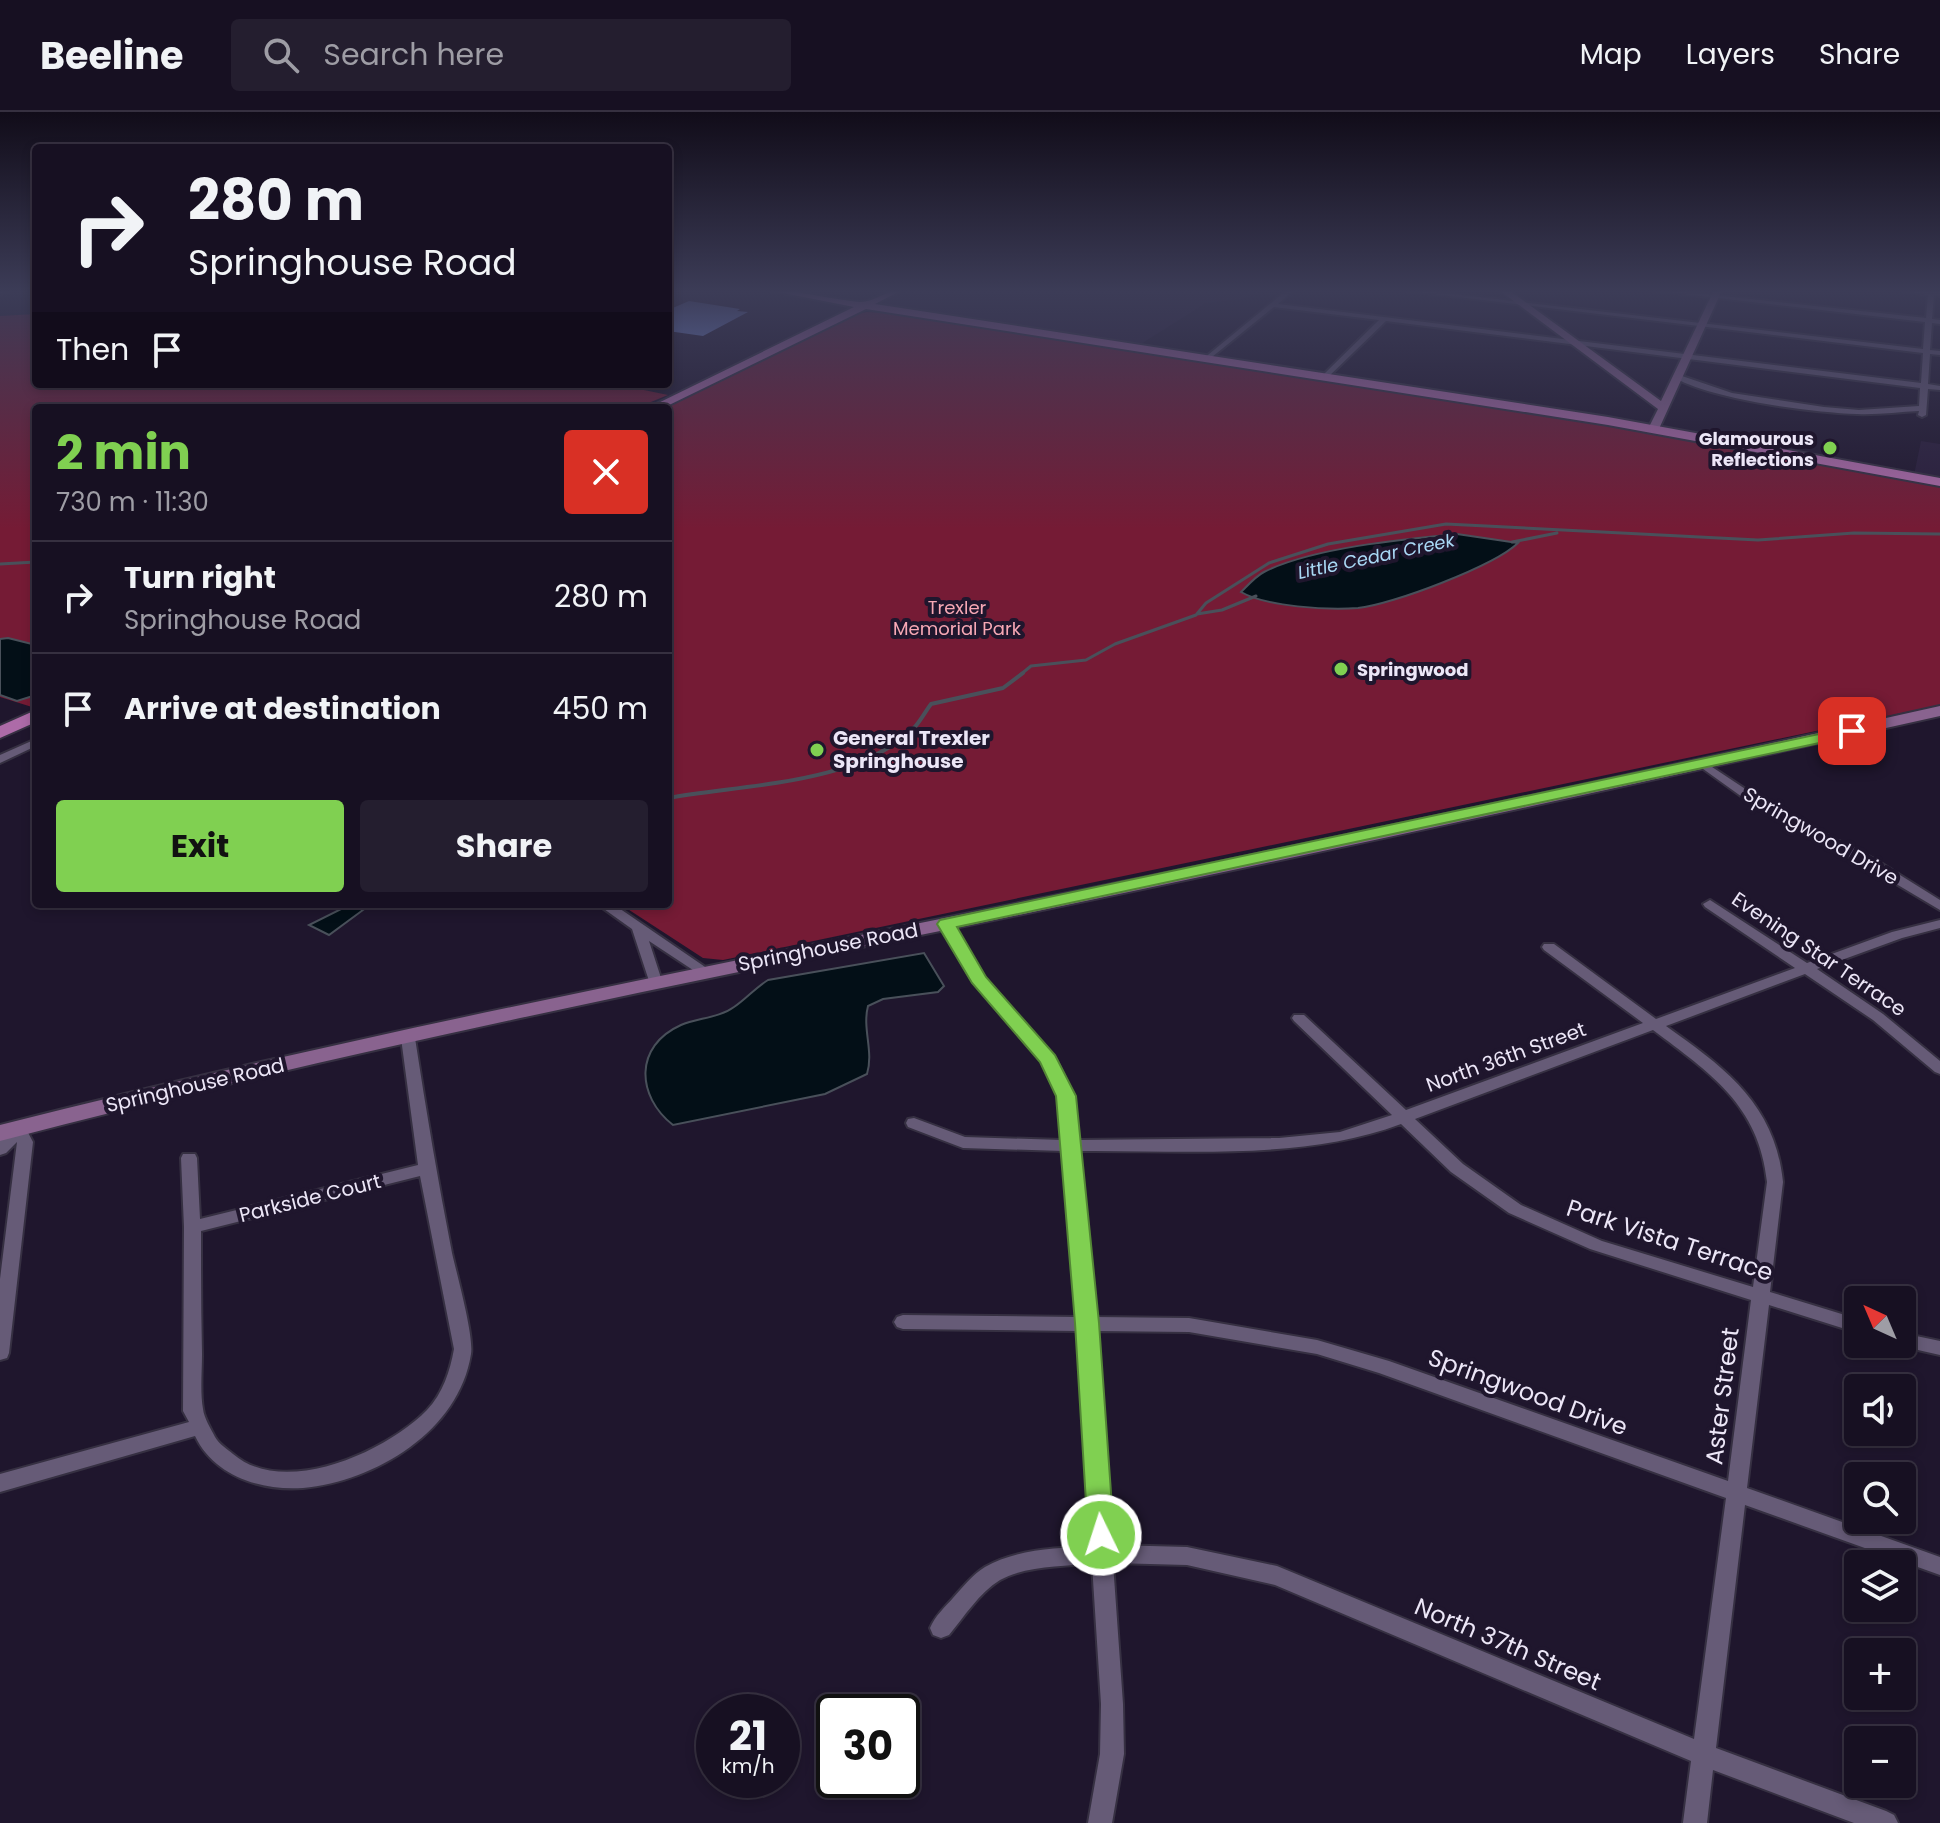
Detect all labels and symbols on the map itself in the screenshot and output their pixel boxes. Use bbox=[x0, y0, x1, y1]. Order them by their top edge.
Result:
place label: Glamourous Reflections bbox=[1699, 426, 1814, 472]
marker: Glamourous Reflections bbox=[1821, 439, 1839, 457]
water label: Little Cedar Creek bbox=[1295, 527, 1458, 585]
park label: Trexler Memorial Park bbox=[893, 595, 1022, 641]
place label: Springwood bbox=[1357, 657, 1468, 682]
marker: Springwood bbox=[1332, 660, 1350, 678]
pin bbox=[1818, 697, 1886, 765]
place label: General Trexler Springhouse bbox=[833, 724, 990, 775]
marker: General Trexler Springhouse bbox=[808, 741, 826, 759]
street label: Springwood Drive bbox=[1738, 780, 1904, 892]
street label: Evening Star Terrace bbox=[1726, 885, 1912, 1023]
street label: Springhouse Road bbox=[736, 916, 920, 978]
street label: North 36th Street bbox=[1422, 1015, 1590, 1099]
street label: Springhouse Road bbox=[103, 1051, 287, 1119]
street label: Parkside Court bbox=[236, 1167, 384, 1229]
street label: Park Vista Terrace bbox=[1563, 1191, 1777, 1289]
north arrow bbox=[1844, 1286, 1916, 1358]
street label: Aster Street bbox=[1697, 1326, 1747, 1466]
street label: Springwood Drive bbox=[1424, 1341, 1632, 1443]
position arrow bbox=[1059, 1493, 1143, 1577]
street label: North 37th Street bbox=[1410, 1590, 1606, 1698]
speed limit sign: 30 bbox=[816, 1694, 920, 1798]

